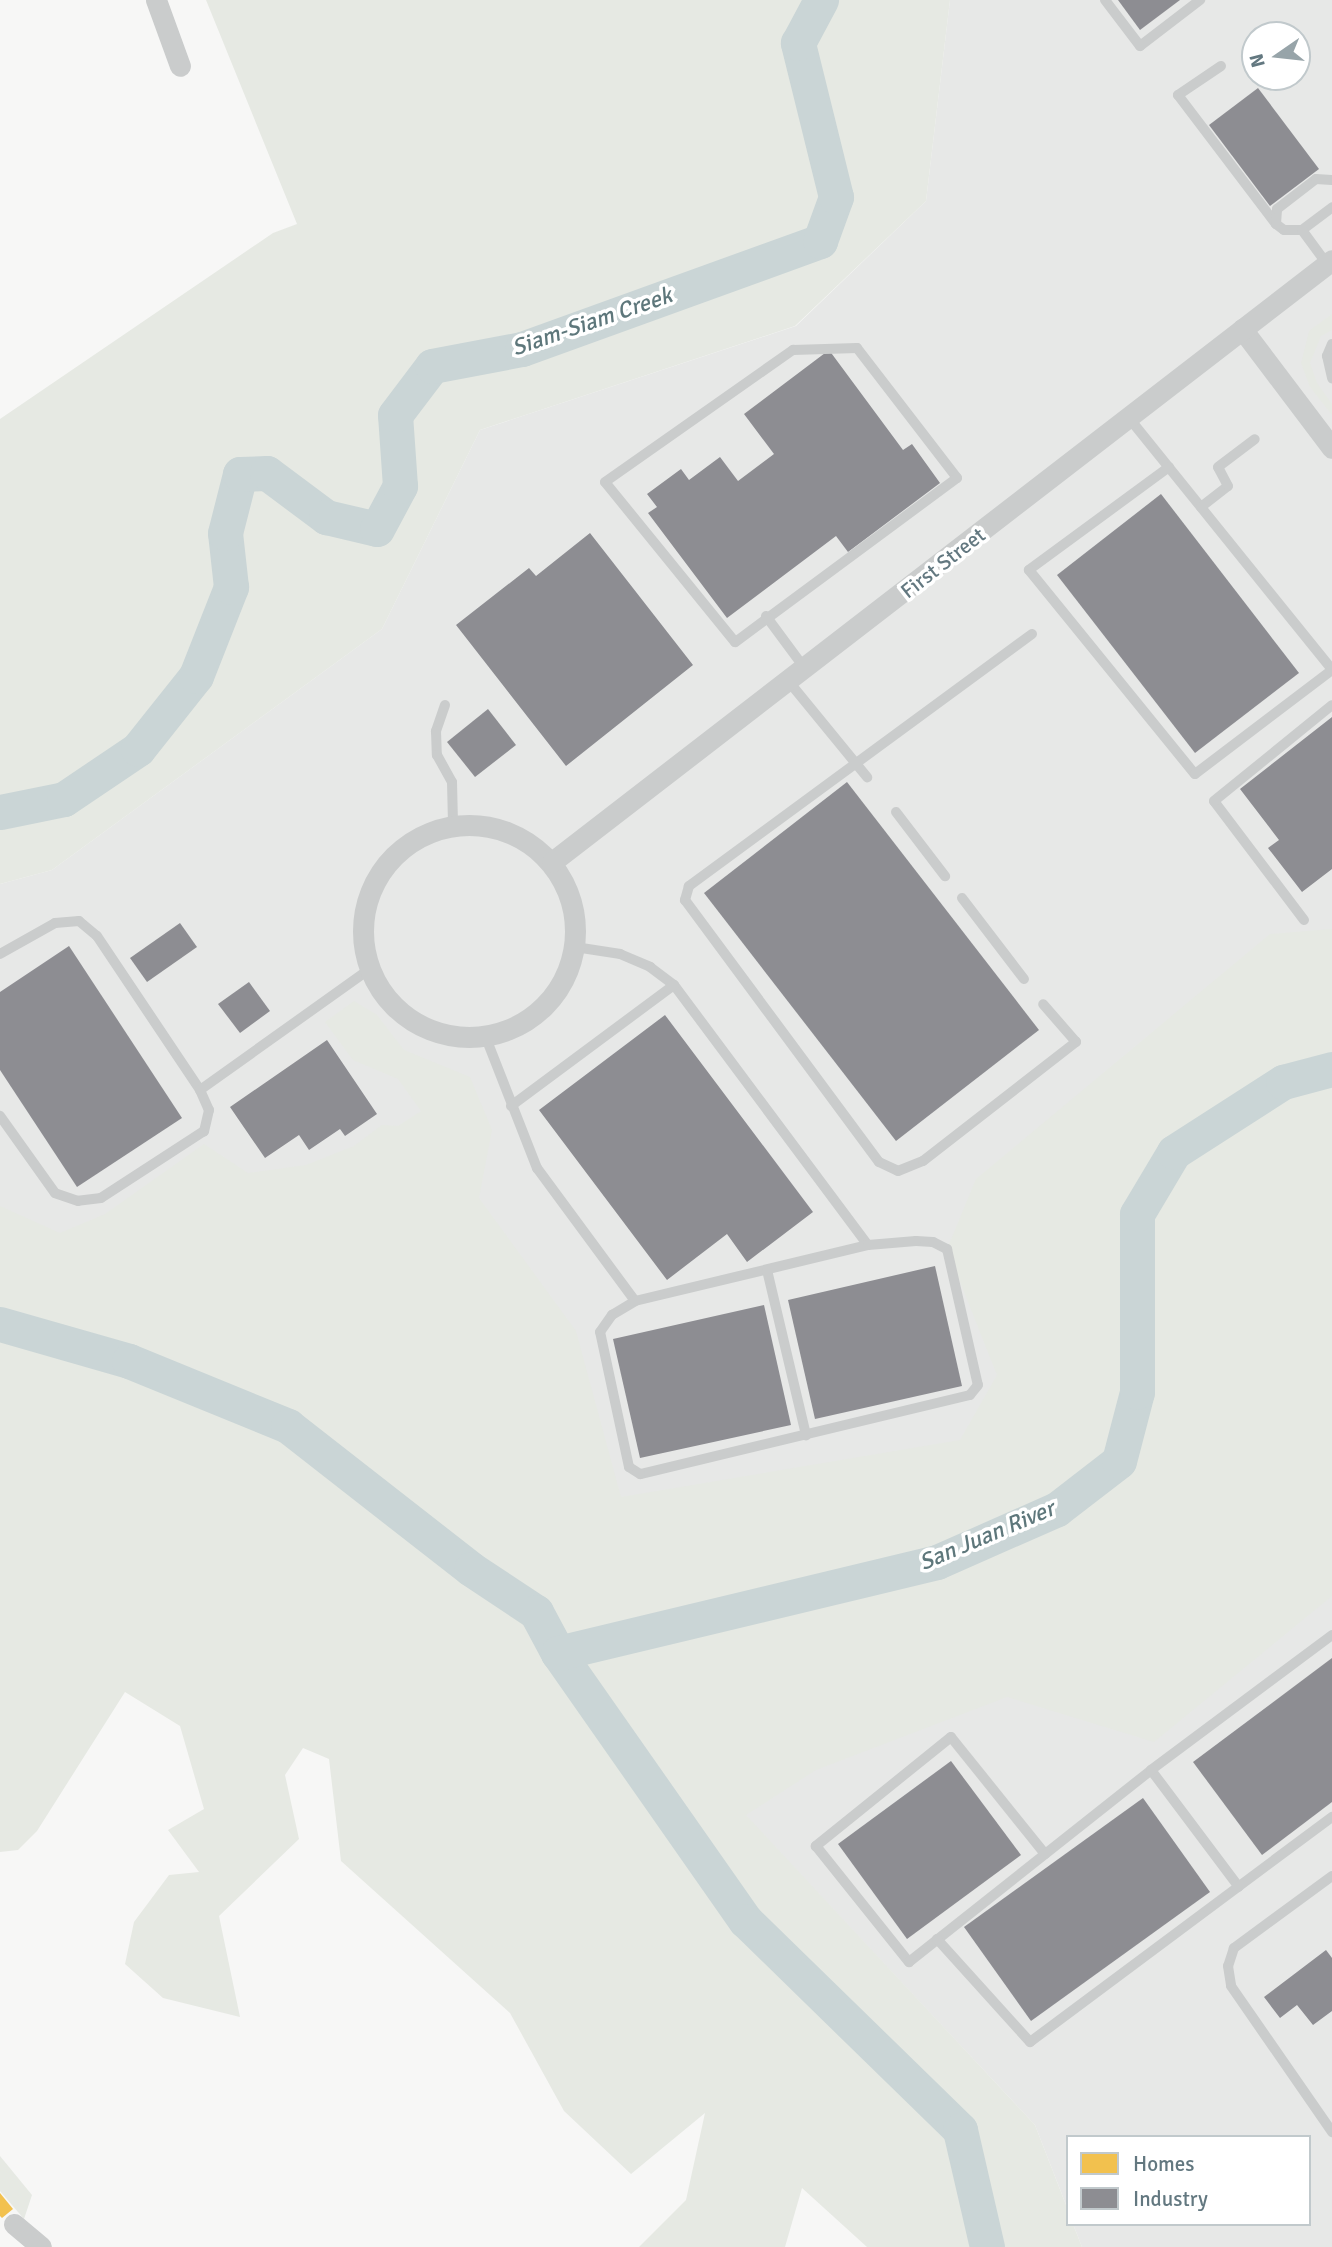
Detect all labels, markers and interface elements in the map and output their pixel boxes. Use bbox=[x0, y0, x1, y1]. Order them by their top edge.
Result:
north arrow bbox=[1241, 21, 1311, 91]
text: N bbox=[1244, 51, 1271, 70]
water label: Siam-Siam Creek bbox=[508, 282, 676, 362]
street label: First Street bbox=[896, 522, 990, 604]
water label: San Juan River bbox=[915, 1495, 1059, 1577]
legend bbox=[1066, 2135, 1311, 2226]
text: Homes bbox=[1133, 2151, 1195, 2177]
text: Industry bbox=[1133, 2186, 1208, 2212]

